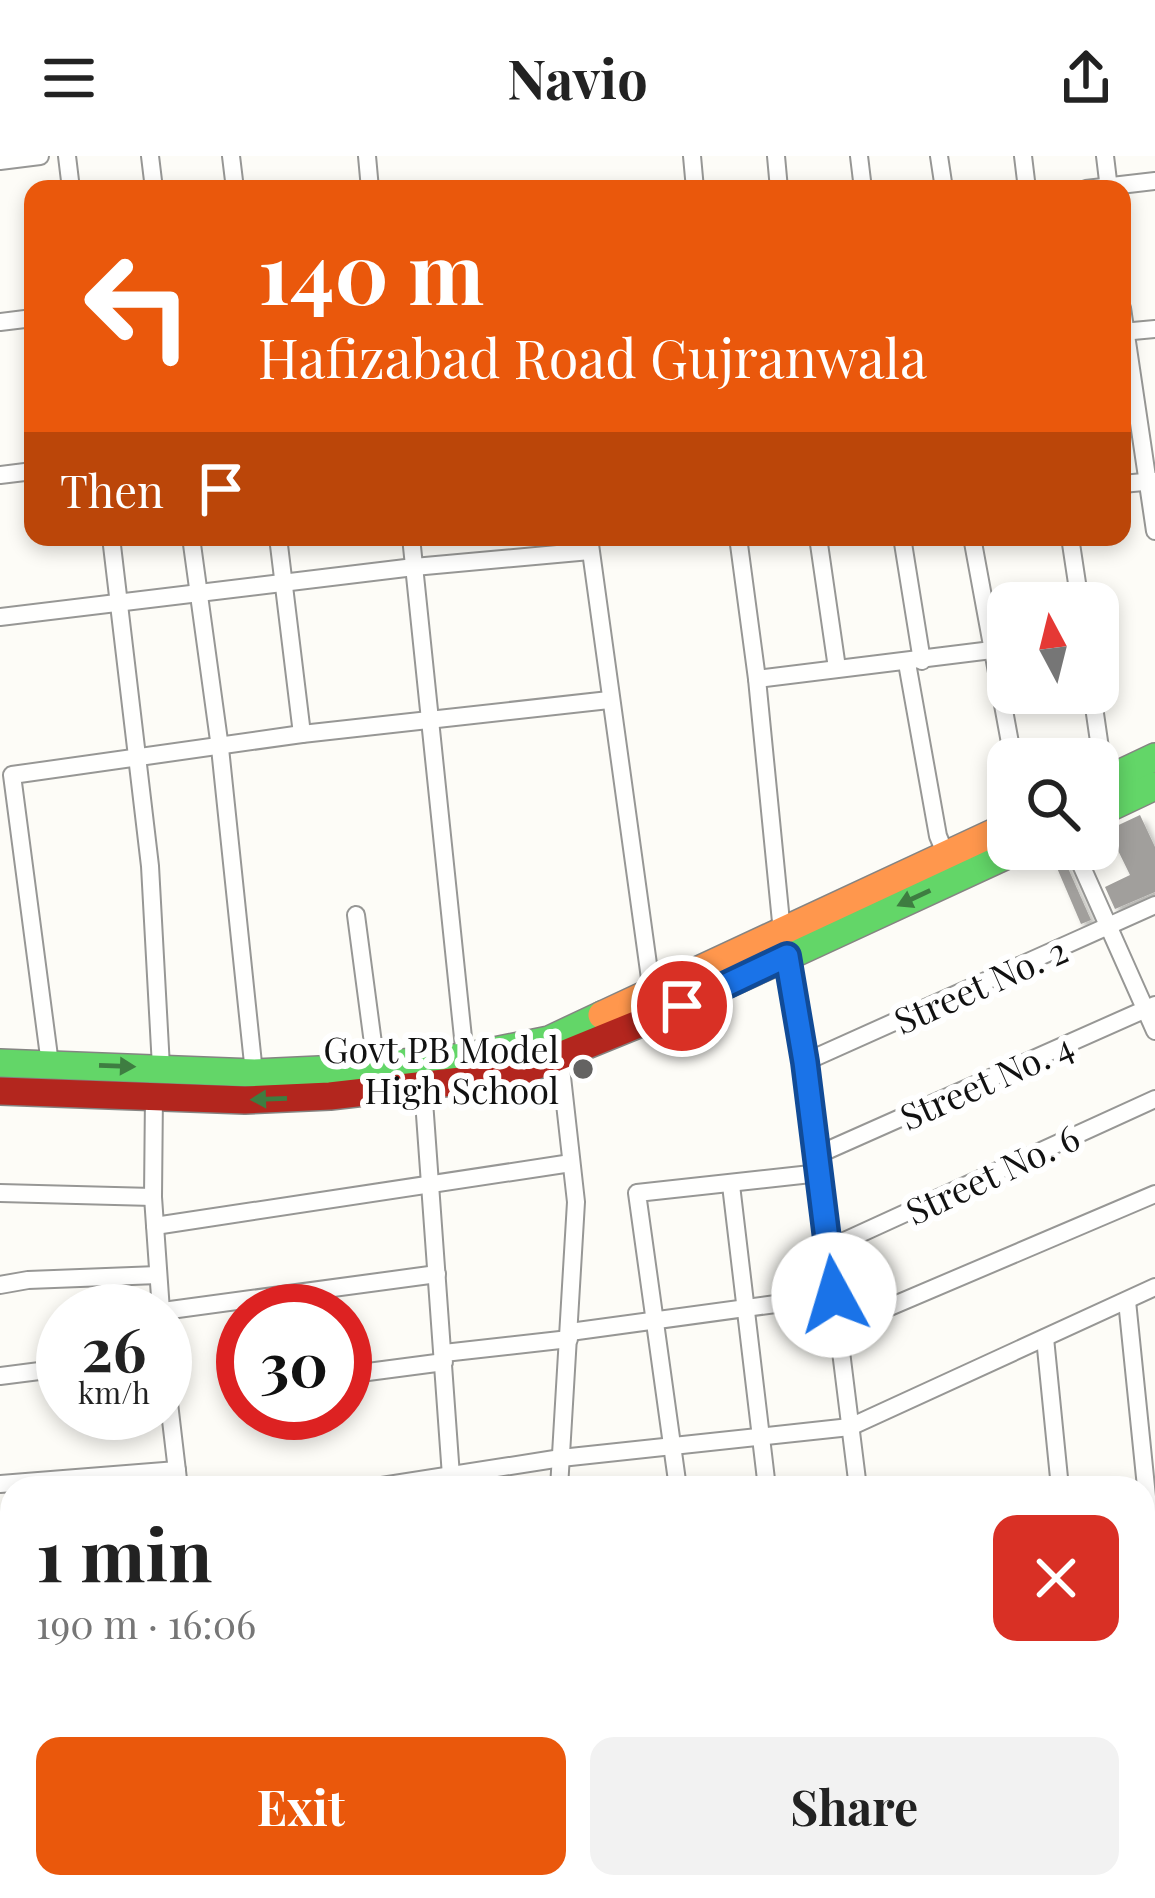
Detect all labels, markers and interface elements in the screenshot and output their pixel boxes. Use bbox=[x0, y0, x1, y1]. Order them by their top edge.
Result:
text: Navio bbox=[507, 42, 648, 114]
icon: menu bbox=[36, 45, 102, 111]
icon: share bbox=[1053, 45, 1119, 111]
text: 140 m bbox=[258, 214, 484, 326]
icon: left bbox=[60, 228, 216, 384]
text: Hafizabad Road Gujranwala bbox=[258, 321, 927, 393]
icon: arrive bbox=[188, 456, 254, 522]
text: Then bbox=[60, 459, 164, 519]
north arrow bbox=[987, 582, 1119, 714]
map controls bbox=[987, 582, 1119, 870]
button: search bbox=[987, 738, 1119, 870]
one-way arrow bbox=[896, 888, 931, 908]
street label: Street No. 2 bbox=[886, 924, 1074, 1044]
pin bbox=[631, 955, 733, 1057]
icon: arrive bbox=[649, 973, 715, 1039]
street label: Street No. 4 bbox=[892, 1021, 1080, 1139]
place label: Govt PB Model High School bbox=[323, 1024, 559, 1113]
one-way arrow bbox=[99, 1056, 137, 1075]
marker: Govt PB Model High School bbox=[570, 1056, 596, 1082]
one-way arrow bbox=[249, 1090, 287, 1109]
street label: Street No. 6 bbox=[897, 1112, 1087, 1234]
position arrow bbox=[771, 1232, 897, 1358]
speed limit sign: 30 bbox=[216, 1284, 372, 1440]
text: 26 bbox=[81, 1307, 147, 1387]
text: km/h bbox=[78, 1372, 150, 1412]
text: 1 min bbox=[36, 1504, 212, 1600]
button: close bbox=[993, 1515, 1119, 1641]
text: 190 m · 16:06 bbox=[36, 1597, 256, 1649]
button: Exit bbox=[36, 1737, 566, 1875]
button: Share bbox=[590, 1737, 1119, 1875]

